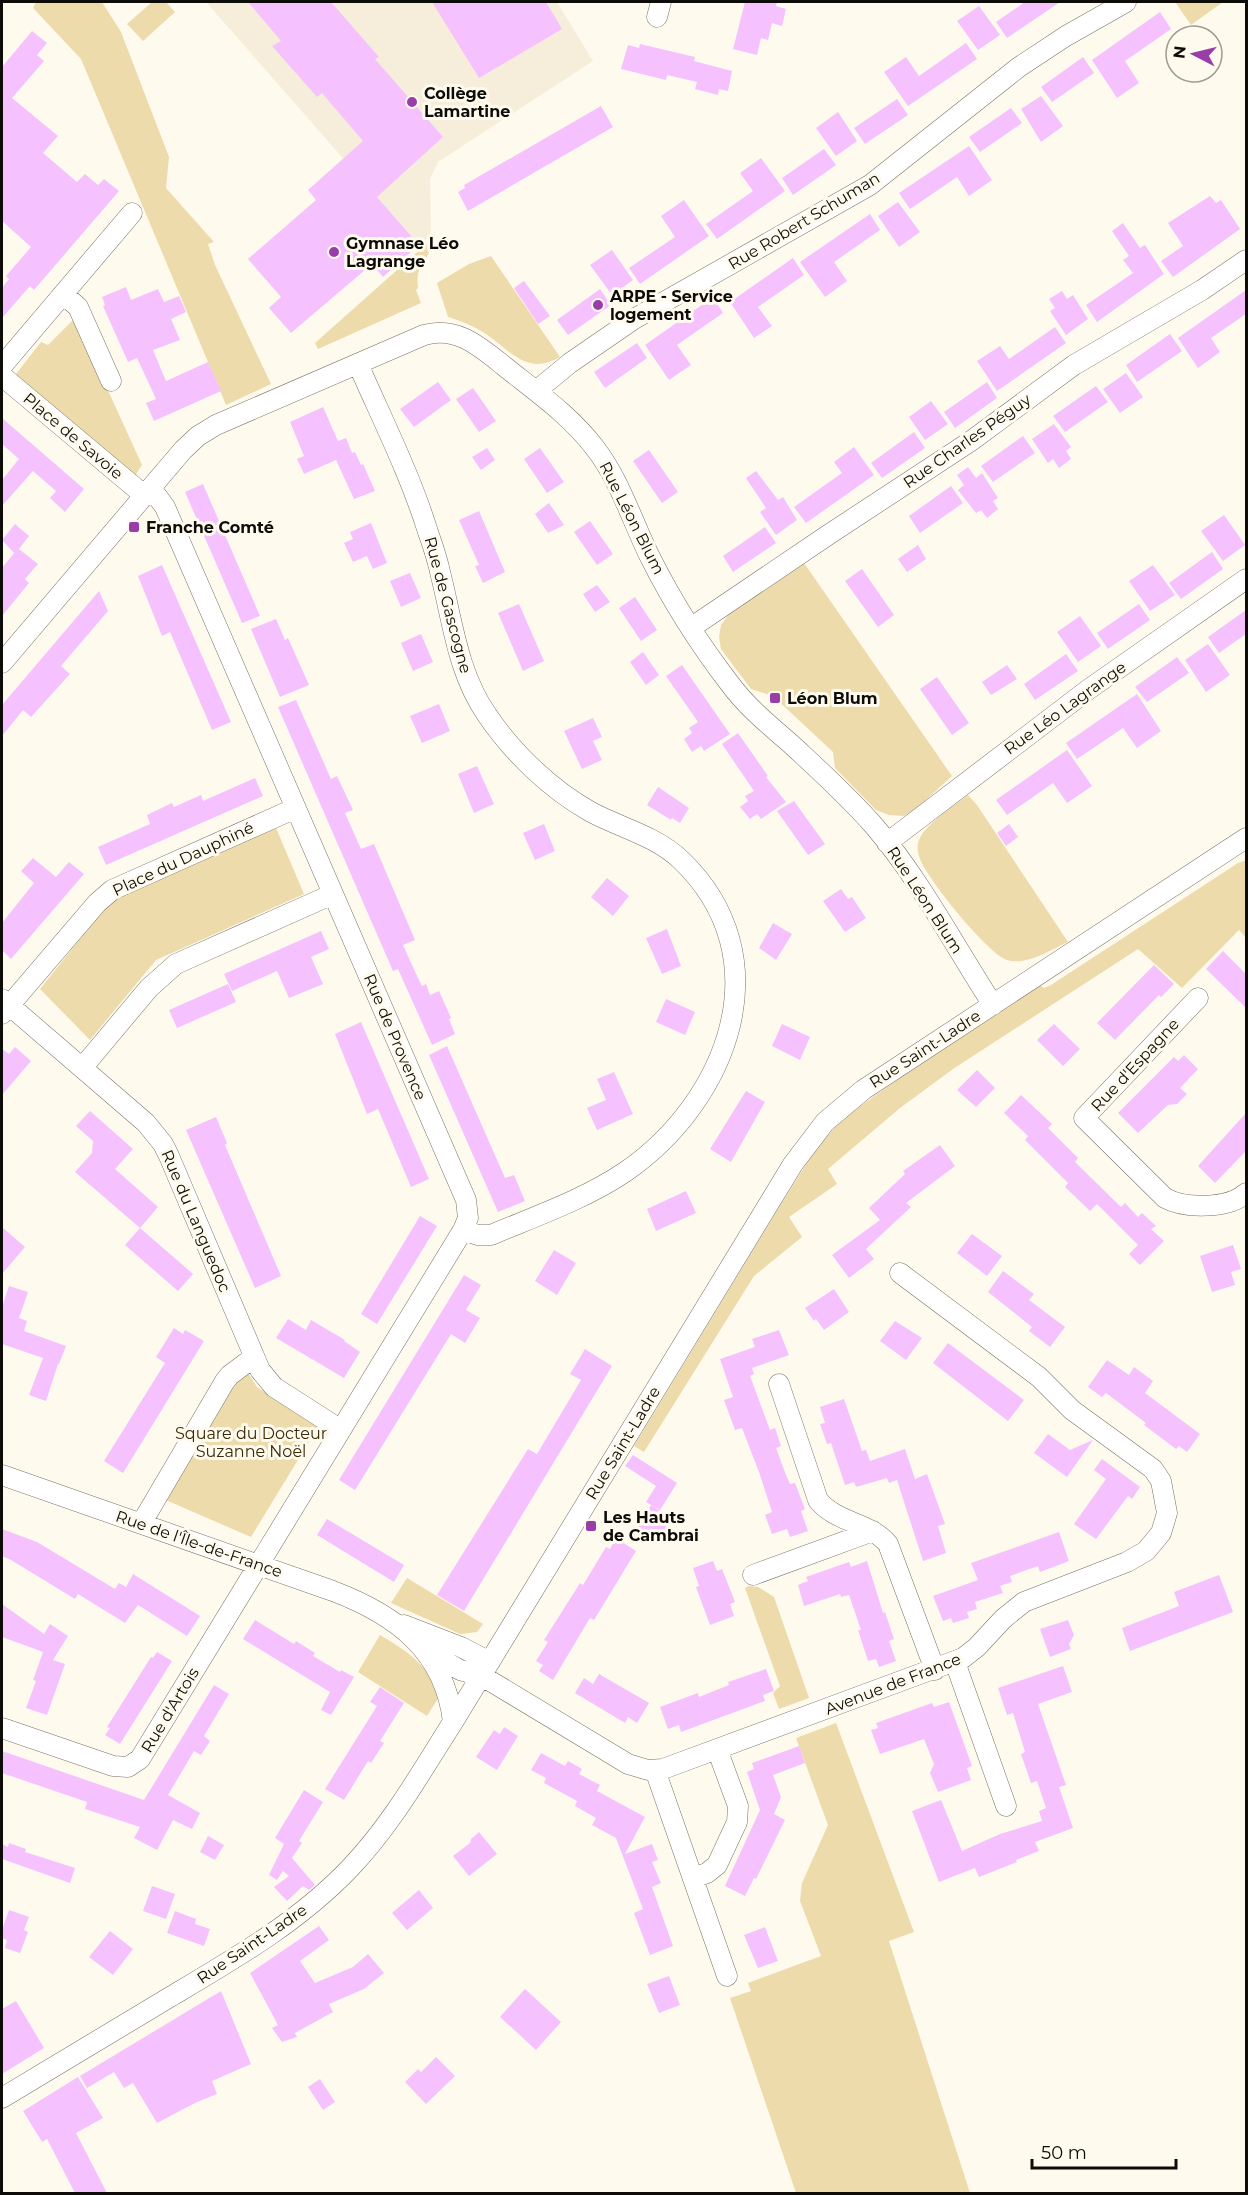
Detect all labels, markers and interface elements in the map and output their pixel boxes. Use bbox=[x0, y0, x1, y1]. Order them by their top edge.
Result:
north arrow bbox=[1164, 24, 1224, 84]
text: N bbox=[1169, 45, 1190, 60]
place label: Collège Lamartine bbox=[424, 84, 510, 121]
marker: Collège Lamartine bbox=[405, 95, 419, 109]
street label: Rue Robert Schuman bbox=[725, 168, 883, 274]
place label: Gymnase Léo Lagrange bbox=[346, 234, 459, 271]
marker: Gymnase Léo Lagrange bbox=[327, 245, 341, 259]
place label: ARPE - Service logement bbox=[609, 287, 733, 324]
marker: ARPE - Service logement bbox=[591, 298, 605, 312]
street label: Place de Savoie bbox=[19, 389, 127, 483]
street label: Rue Charles Péguy bbox=[900, 390, 1035, 492]
street label: Rue Léon Blum bbox=[595, 458, 669, 578]
place label: Franche Comté bbox=[146, 518, 274, 537]
marker: Franche Comté bbox=[127, 520, 141, 534]
street label: Rue de Gascogne bbox=[421, 535, 475, 675]
street label: Rue Léo Lagrange bbox=[1000, 657, 1130, 759]
place label: Léon Blum bbox=[787, 689, 878, 708]
marker: Léon Blum bbox=[768, 691, 782, 705]
street label: Place du Dauphiné bbox=[109, 818, 257, 900]
street label: Rue Léon Blum bbox=[883, 843, 967, 957]
street label: Rue de Provence bbox=[360, 971, 430, 1103]
street label: Rue Saint-Ladre bbox=[866, 1006, 984, 1092]
street label: Rue d'Espagne bbox=[1087, 1015, 1183, 1115]
street label: Rue du Languedoc bbox=[157, 1147, 235, 1295]
street label: Rue Saint-Ladre bbox=[582, 1383, 664, 1503]
park label: Square du Docteur Suzanne Noël bbox=[175, 1424, 327, 1461]
street label: Rue de l'Île-de-France bbox=[113, 1507, 285, 1581]
place label: Les Hauts de Cambrai bbox=[603, 1508, 699, 1545]
marker: Les Hauts de Cambrai bbox=[584, 1519, 598, 1533]
street label: Avenue de France bbox=[822, 1649, 964, 1719]
street label: Rue d'Artois bbox=[137, 1664, 203, 1756]
street label: Rue Saint-Ladre bbox=[193, 1900, 311, 1988]
scale bar bbox=[1032, 2132, 1176, 2170]
text: 50 m bbox=[1041, 2142, 1087, 2164]

